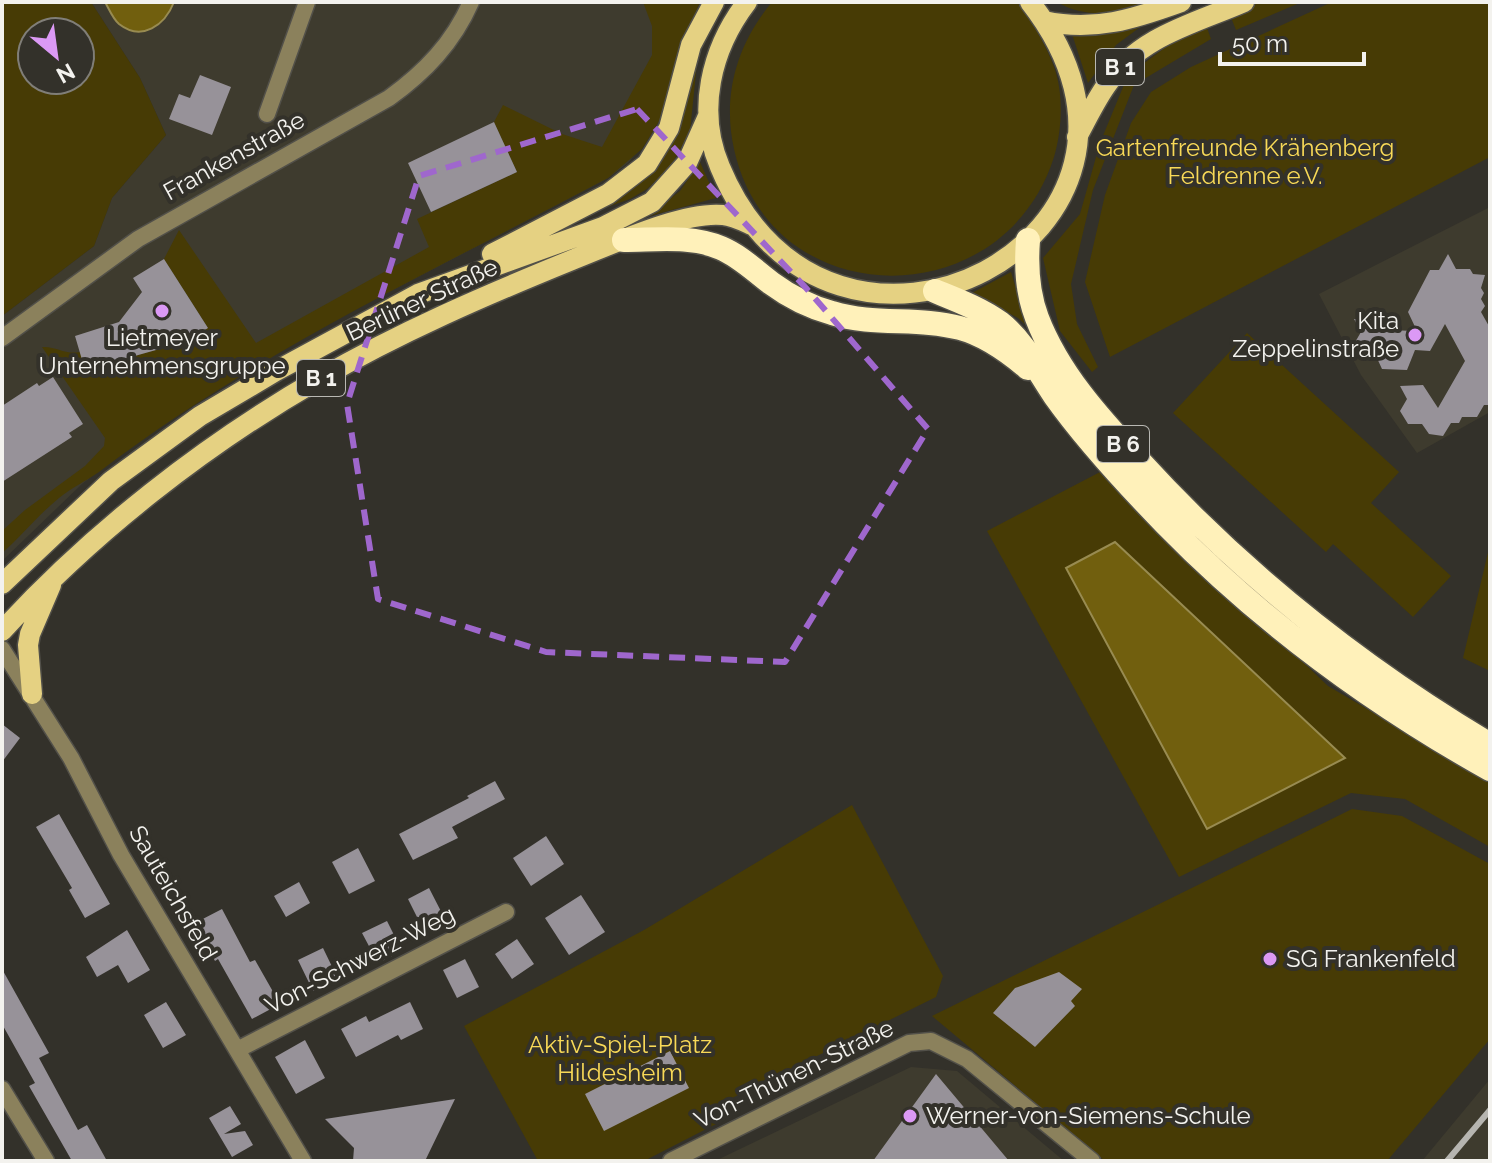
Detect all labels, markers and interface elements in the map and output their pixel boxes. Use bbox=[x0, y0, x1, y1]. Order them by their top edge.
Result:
north arrow bbox=[16, 16, 96, 96]
scale bar bbox=[1220, 16, 1364, 66]
text: 50 m bbox=[1232, 29, 1288, 58]
road number: B 1 bbox=[1096, 49, 1144, 85]
text: N bbox=[52, 58, 79, 89]
street label: Frankenstraße bbox=[158, 105, 310, 206]
park label: Gartenfreunde Krähenberg Feldrenne e.V. bbox=[1096, 133, 1394, 190]
street label: Berliner Straße bbox=[342, 252, 502, 347]
marker: Lietmeyer Unternehmensgruppe bbox=[153, 302, 171, 320]
place label: Kita Zeppelinstraße bbox=[1232, 306, 1399, 363]
place label: Lietmeyer Unternehmensgruppe bbox=[38, 323, 286, 380]
marker: Kita Zeppelinstraße bbox=[1406, 326, 1424, 344]
road number: B 1 bbox=[297, 360, 345, 396]
road number: B 6 bbox=[1097, 426, 1149, 462]
street label: Sauteichsfeld bbox=[123, 820, 224, 965]
street label: Von-Schwerz-Weg bbox=[260, 899, 460, 1020]
place label: SG Frankenfeld bbox=[1286, 944, 1456, 973]
marker: SG Frankenfeld bbox=[1261, 950, 1279, 968]
street label: Von-Thünen-Straße bbox=[690, 1013, 898, 1134]
park label: Aktiv-Spiel-Platz Hildesheim bbox=[528, 1030, 712, 1087]
place label: Werner-von-Siemens-Schule bbox=[926, 1101, 1251, 1130]
marker: Werner-von-Siemens-Schule bbox=[901, 1107, 919, 1125]

